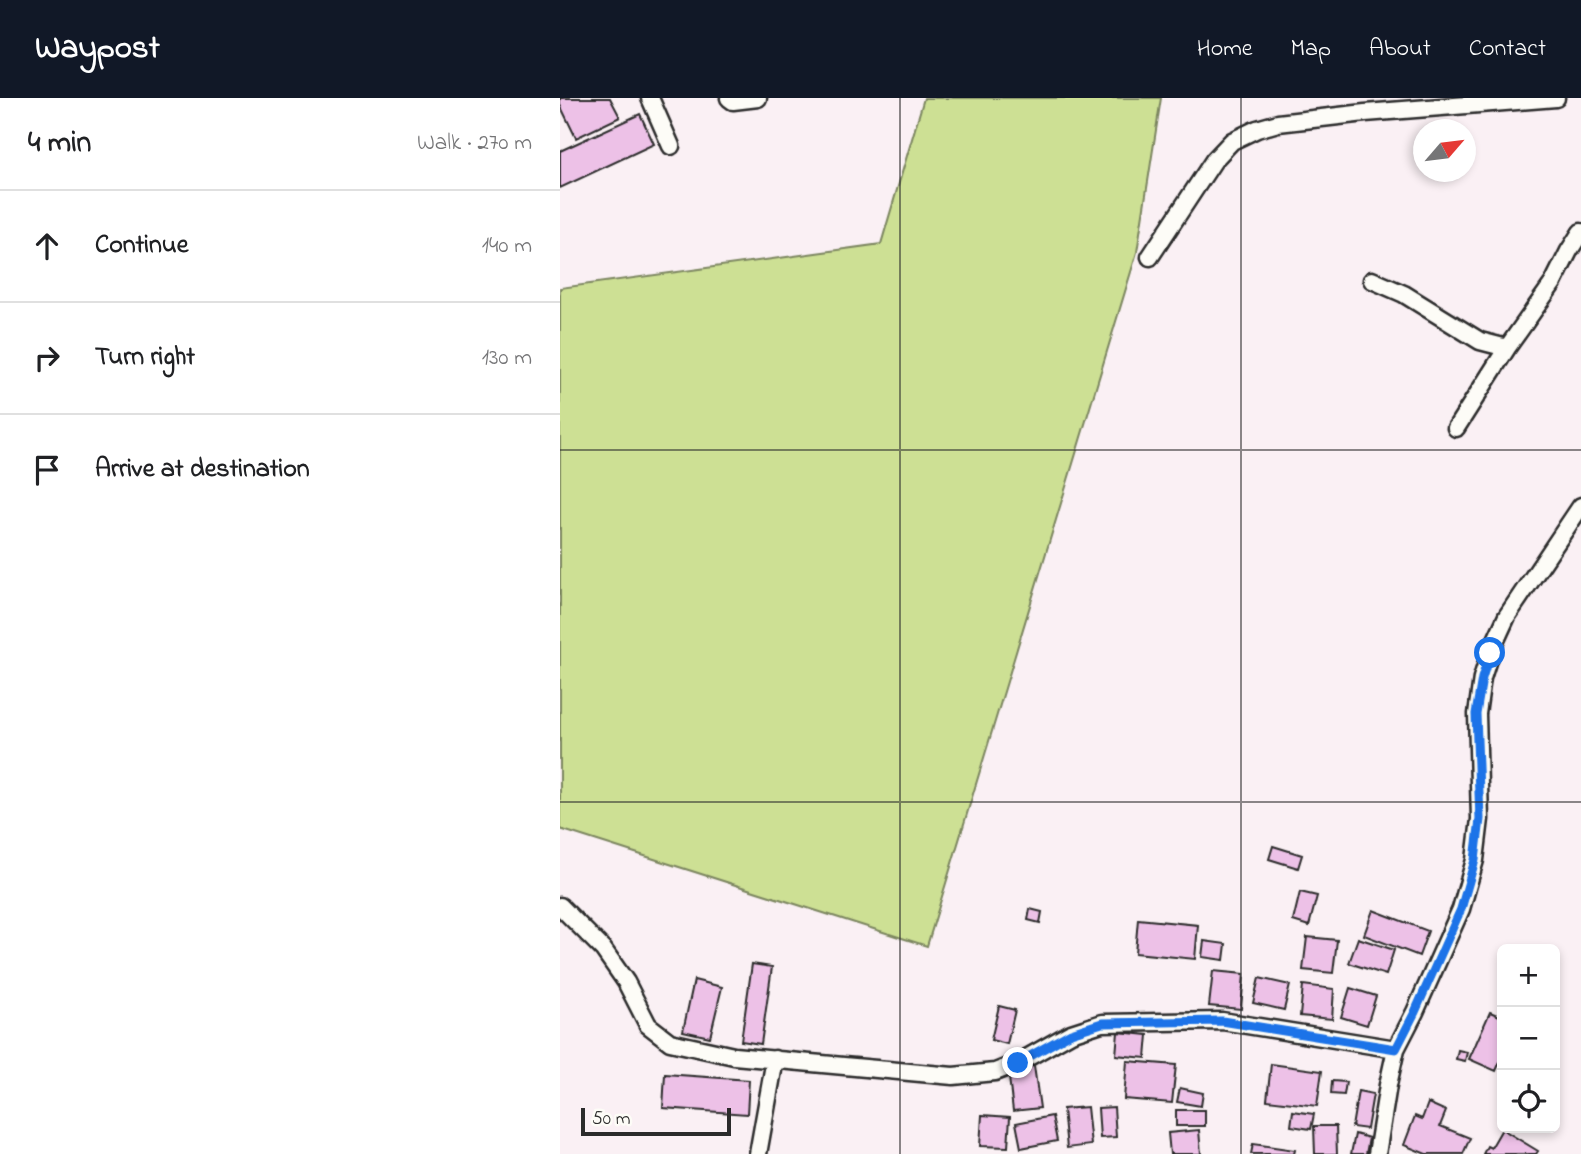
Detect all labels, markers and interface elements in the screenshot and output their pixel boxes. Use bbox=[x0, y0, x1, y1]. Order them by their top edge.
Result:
text: Waypost bbox=[35, 25, 160, 73]
text: Home bbox=[1197, 32, 1253, 67]
text: Map bbox=[1291, 32, 1331, 67]
text: About bbox=[1369, 32, 1431, 67]
text: Contact bbox=[1469, 32, 1546, 67]
north arrow bbox=[1413, 119, 1476, 182]
text: 4 min bbox=[28, 122, 91, 166]
text: Walk · 270 m bbox=[417, 127, 532, 160]
icon: ahead bbox=[28, 227, 66, 265]
text: Continue bbox=[95, 227, 188, 265]
text: 140 m bbox=[482, 230, 532, 263]
icon: right bbox=[28, 339, 66, 377]
text: Turn right bbox=[95, 339, 195, 377]
text: 130 m bbox=[482, 342, 532, 375]
icon: arrive bbox=[28, 451, 66, 489]
text: Arrive at destination bbox=[95, 451, 310, 489]
route start bbox=[1474, 637, 1505, 668]
map controls bbox=[1497, 944, 1560, 1133]
button: + bbox=[1497, 944, 1560, 1007]
button: − bbox=[1497, 1007, 1560, 1070]
route end bbox=[1002, 1047, 1033, 1078]
button: locate bbox=[1497, 1070, 1560, 1133]
scale bar bbox=[581, 1105, 732, 1137]
text: 50 m bbox=[592, 1106, 631, 1133]

